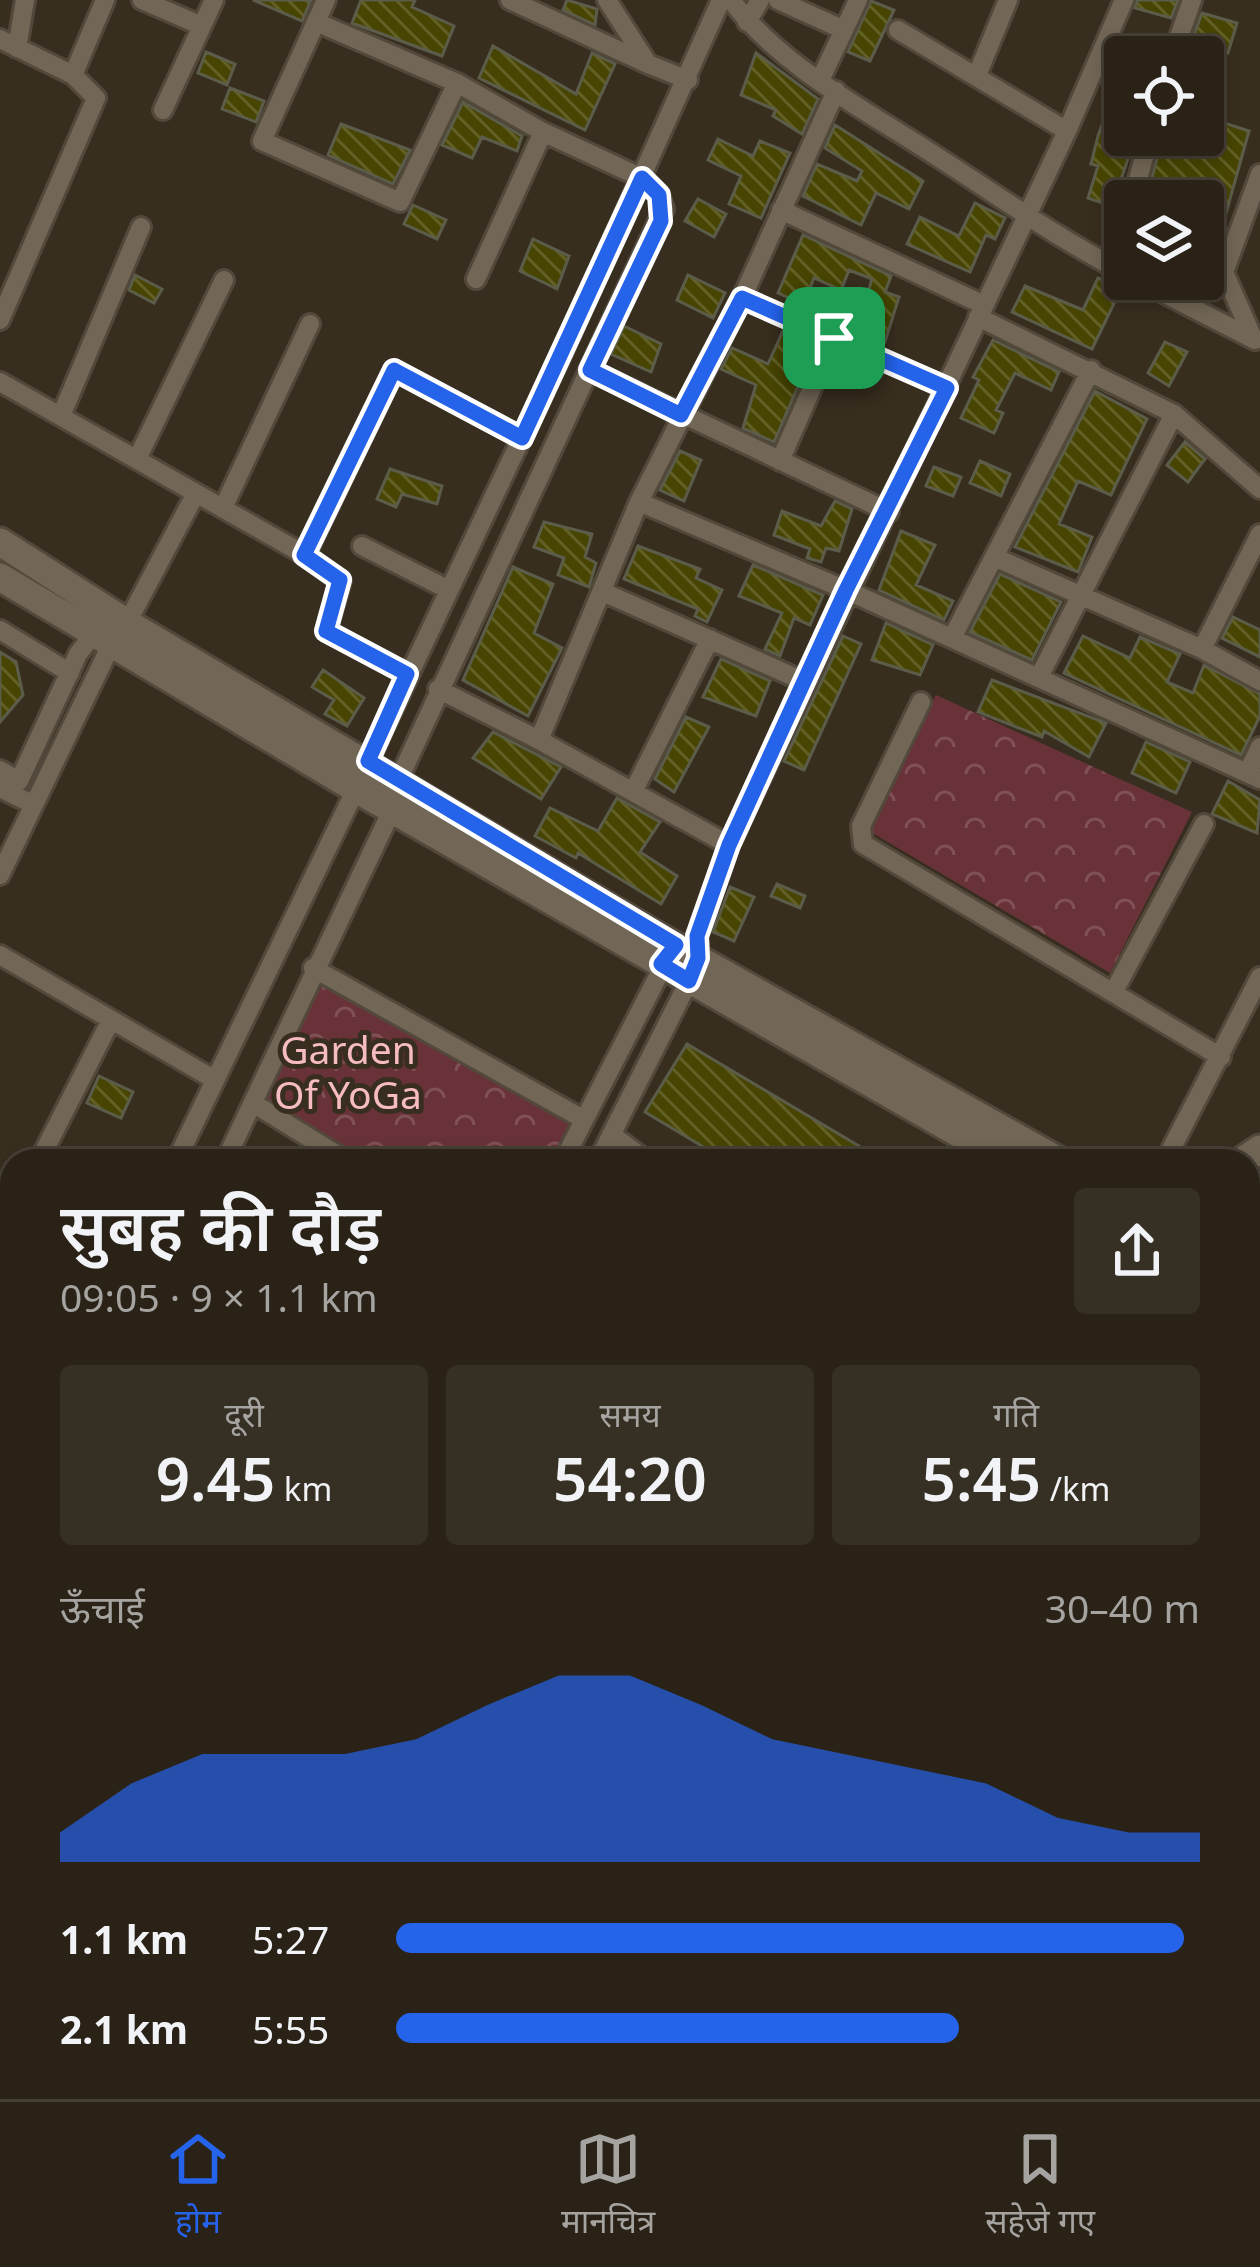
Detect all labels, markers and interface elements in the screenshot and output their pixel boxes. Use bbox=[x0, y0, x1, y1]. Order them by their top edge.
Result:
map controls bbox=[1104, 36, 1224, 300]
button: locate bbox=[1104, 36, 1224, 156]
button: layers bbox=[1104, 180, 1224, 300]
pin bbox=[783, 287, 885, 389]
icon: arrive bbox=[801, 305, 867, 371]
park label: Garden Of YoGa bbox=[274, 1022, 422, 1120]
text: सुबह की दौड़ bbox=[60, 1180, 381, 1270]
button: share bbox=[1074, 1188, 1200, 1314]
text: 09:05 · 9 × 1.1 km bbox=[60, 1270, 378, 1323]
text: दूरी bbox=[224, 1392, 264, 1437]
text: समय bbox=[599, 1392, 661, 1437]
text: गति bbox=[993, 1392, 1039, 1437]
text: 9.45 bbox=[156, 1437, 275, 1519]
text: 54:20 bbox=[553, 1437, 707, 1519]
text: 5:45 bbox=[922, 1437, 1041, 1519]
text: km bbox=[275, 1466, 332, 1511]
text: /km bbox=[1041, 1466, 1110, 1511]
text: ऊँचाई bbox=[60, 1581, 145, 1634]
text: 30–40 m bbox=[1045, 1581, 1200, 1634]
text: 1.1 km bbox=[60, 1912, 188, 1965]
text: 5:27 bbox=[252, 1912, 329, 1965]
text: 2.1 km bbox=[60, 2002, 188, 2055]
text: 5:55 bbox=[252, 2002, 329, 2055]
tab: होम bbox=[165, 2126, 231, 2243]
tab: मानचित्र bbox=[561, 2126, 655, 2243]
tab: सहेजे गए bbox=[985, 2126, 1095, 2243]

